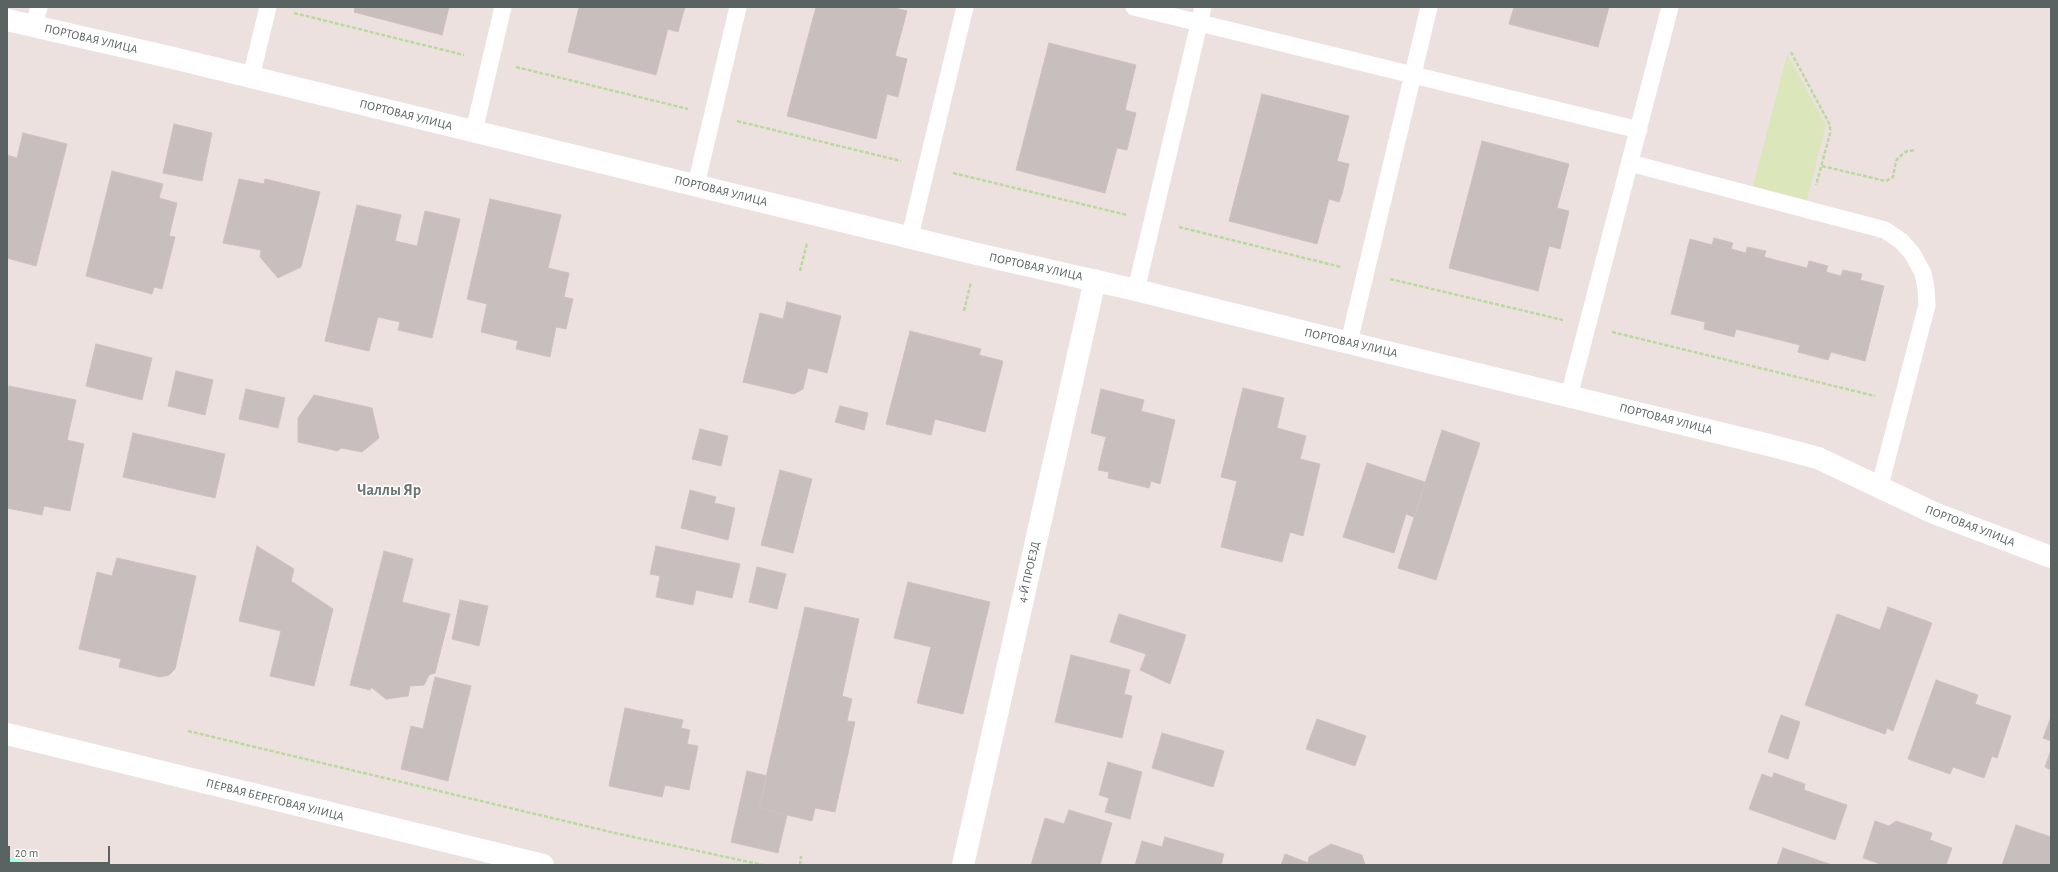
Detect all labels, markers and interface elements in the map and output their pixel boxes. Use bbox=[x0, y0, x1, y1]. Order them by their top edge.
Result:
street label: ПОРТОВАЯ УЛИЦА bbox=[43, 21, 139, 57]
street label: ПОРТОВАЯ УЛИЦА bbox=[358, 96, 454, 134]
street label: ПОРТОВАЯ УЛИЦА bbox=[673, 172, 769, 210]
street label: ПОРТОВАЯ УЛИЦА bbox=[988, 250, 1084, 284]
street label: ПОРТОВАЯ УЛИЦА bbox=[1303, 325, 1399, 361]
street label: ПОРТОВАЯ УЛИЦА bbox=[1618, 400, 1714, 438]
district label: Чаллы Яр bbox=[357, 480, 421, 500]
street label: ПОРТОВАЯ УЛИЦА bbox=[1923, 502, 2017, 550]
street label: 4-Й ПРОЕЗД bbox=[1015, 540, 1043, 604]
street label: ПЕРВАЯ БЕРЕГОВАЯ УЛИЦА bbox=[204, 776, 346, 824]
scale bar bbox=[10, 838, 112, 864]
text: 20 m bbox=[15, 847, 38, 859]

